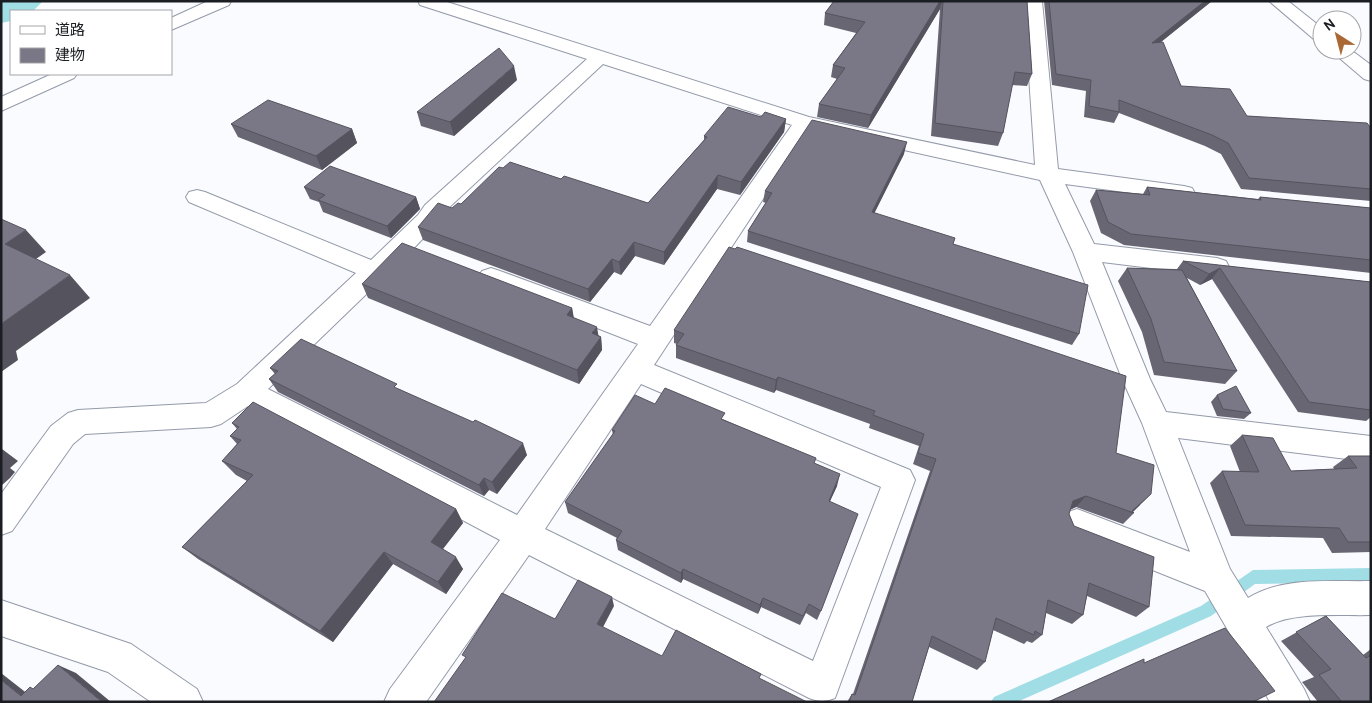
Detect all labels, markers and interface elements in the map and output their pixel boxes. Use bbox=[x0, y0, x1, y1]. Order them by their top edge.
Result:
legend bbox=[10, 10, 172, 75]
north arrow bbox=[1312, 10, 1362, 60]
text: N bbox=[1320, 14, 1339, 35]
text: 道路 bbox=[55, 21, 85, 39]
text: 建物 bbox=[55, 46, 85, 64]

